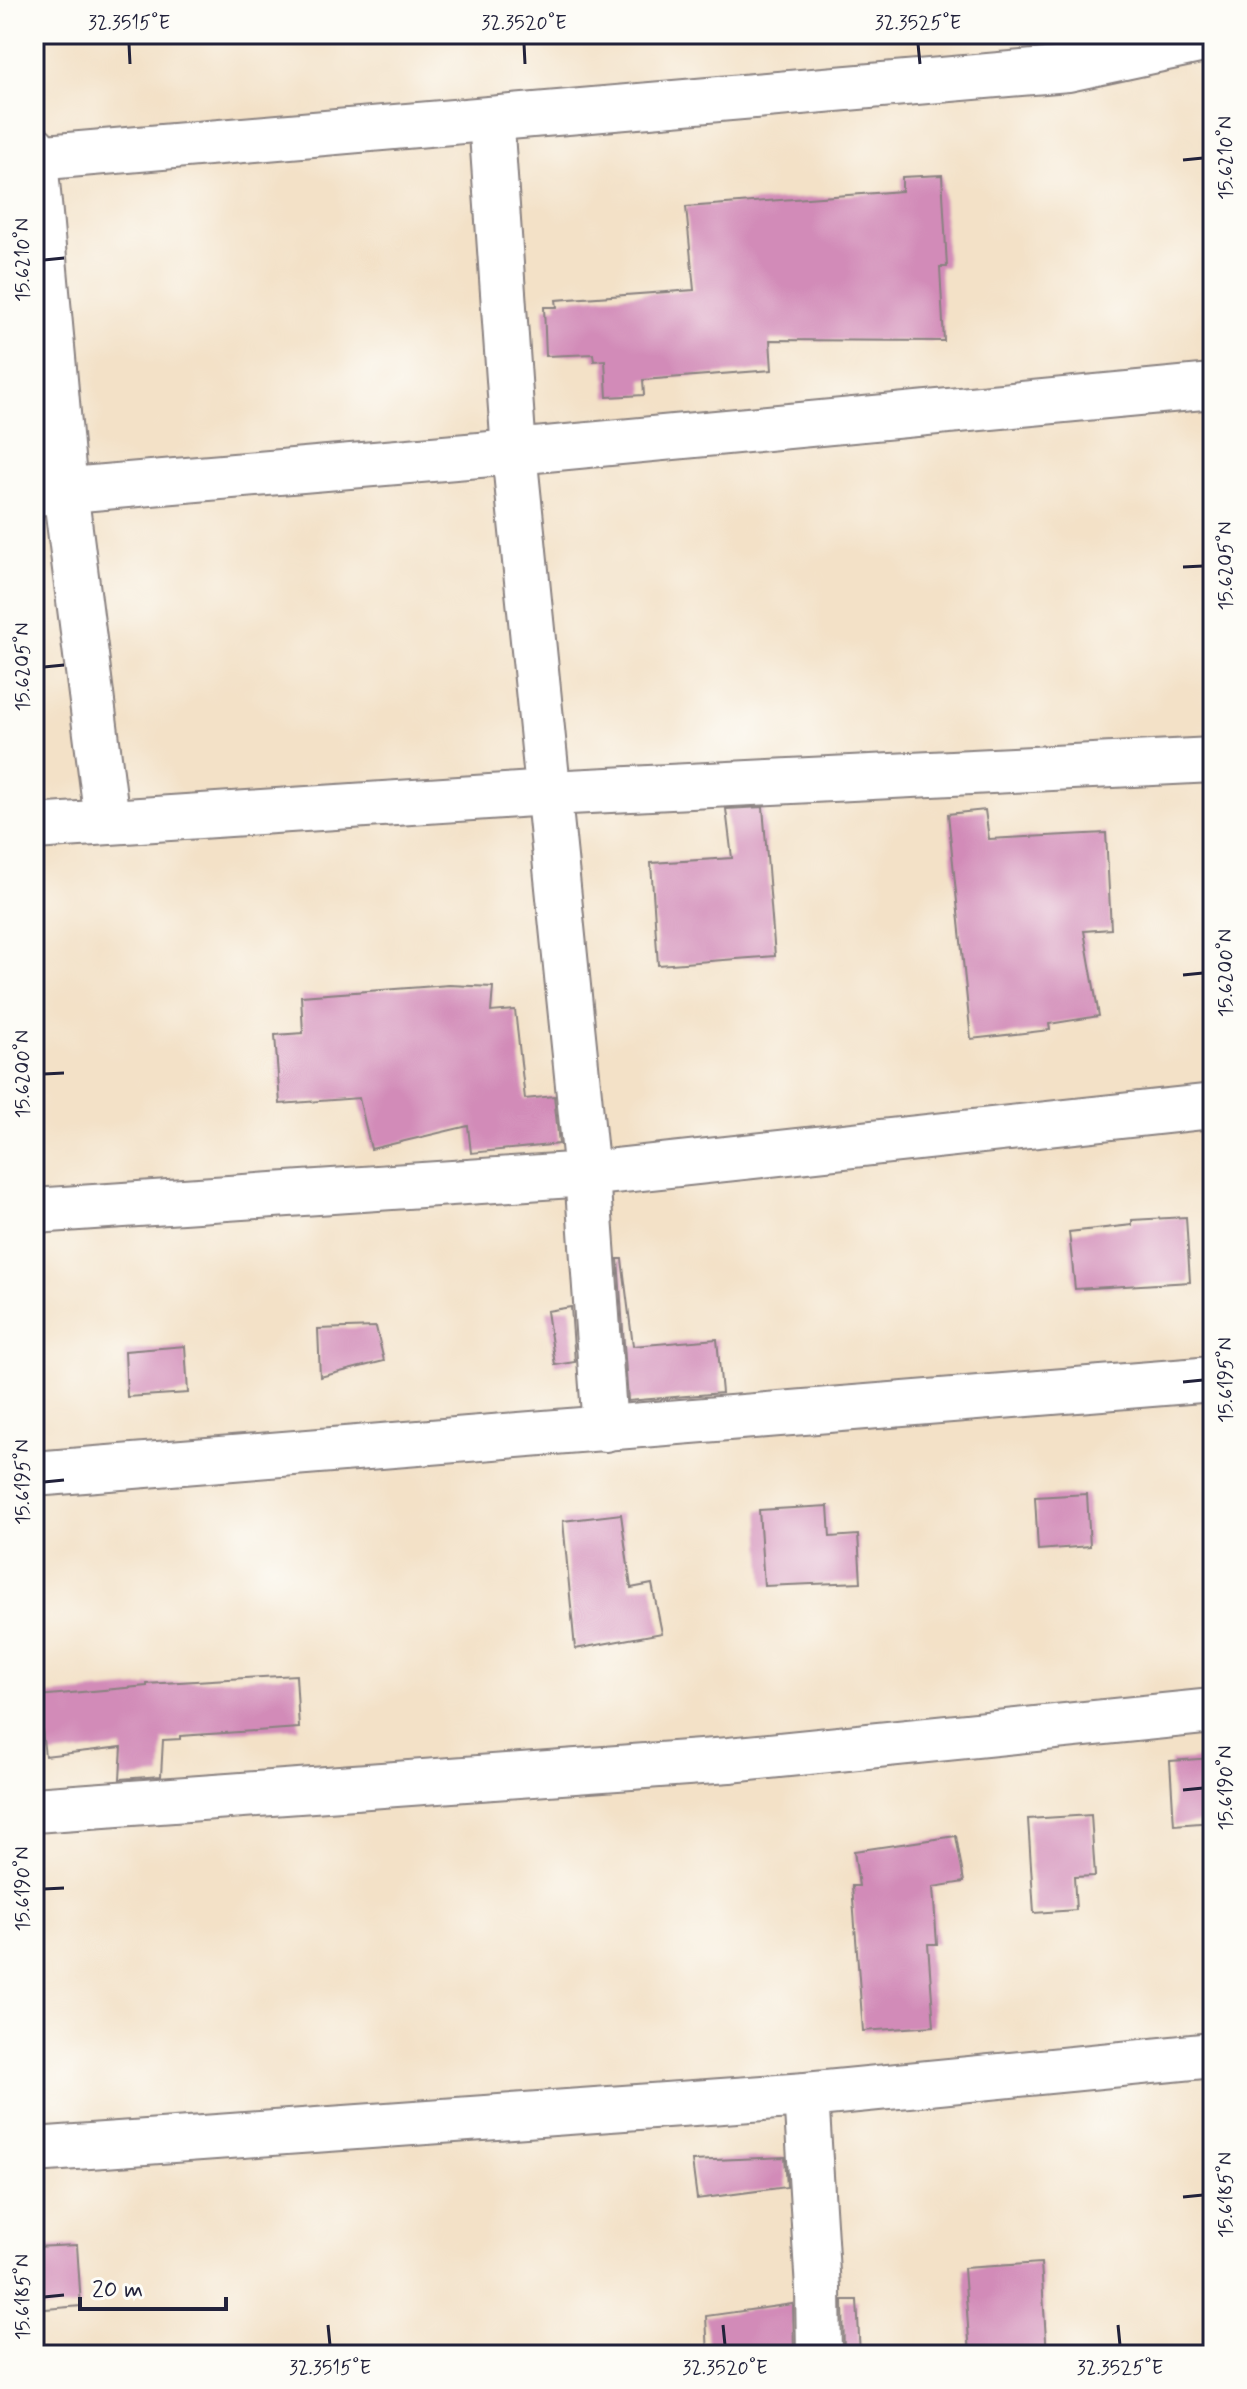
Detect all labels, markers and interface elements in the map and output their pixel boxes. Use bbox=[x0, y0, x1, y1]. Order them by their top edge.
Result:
text: 32.3515°E bbox=[88, 10, 170, 37]
text: 32.3520°E bbox=[481, 10, 567, 37]
text: 32.3525°E bbox=[875, 10, 961, 37]
text: 15.6210°N bbox=[1213, 116, 1240, 200]
text: 15.6210°N bbox=[10, 218, 37, 302]
text: 15.6205°N bbox=[1213, 521, 1240, 611]
text: 15.6205°N bbox=[10, 622, 37, 712]
text: 15.6200°N bbox=[1213, 929, 1240, 1017]
text: 15.6200°N bbox=[10, 1030, 37, 1118]
text: 15.6195°N bbox=[1213, 1337, 1240, 1423]
text: 15.6195°N bbox=[10, 1439, 37, 1525]
text: 15.6190°N bbox=[1213, 1746, 1240, 1830]
text: 15.6190°N bbox=[10, 1847, 37, 1931]
text: 15.6185°N bbox=[1213, 2152, 1240, 2238]
text: 15.6185°N bbox=[10, 2254, 37, 2340]
scale bar bbox=[80, 2261, 226, 2311]
text: 20 m bbox=[92, 2275, 143, 2306]
text: 32.3515°E bbox=[289, 2355, 371, 2382]
text: 32.3520°E bbox=[682, 2355, 768, 2382]
text: 32.3525°E bbox=[1077, 2355, 1163, 2382]

